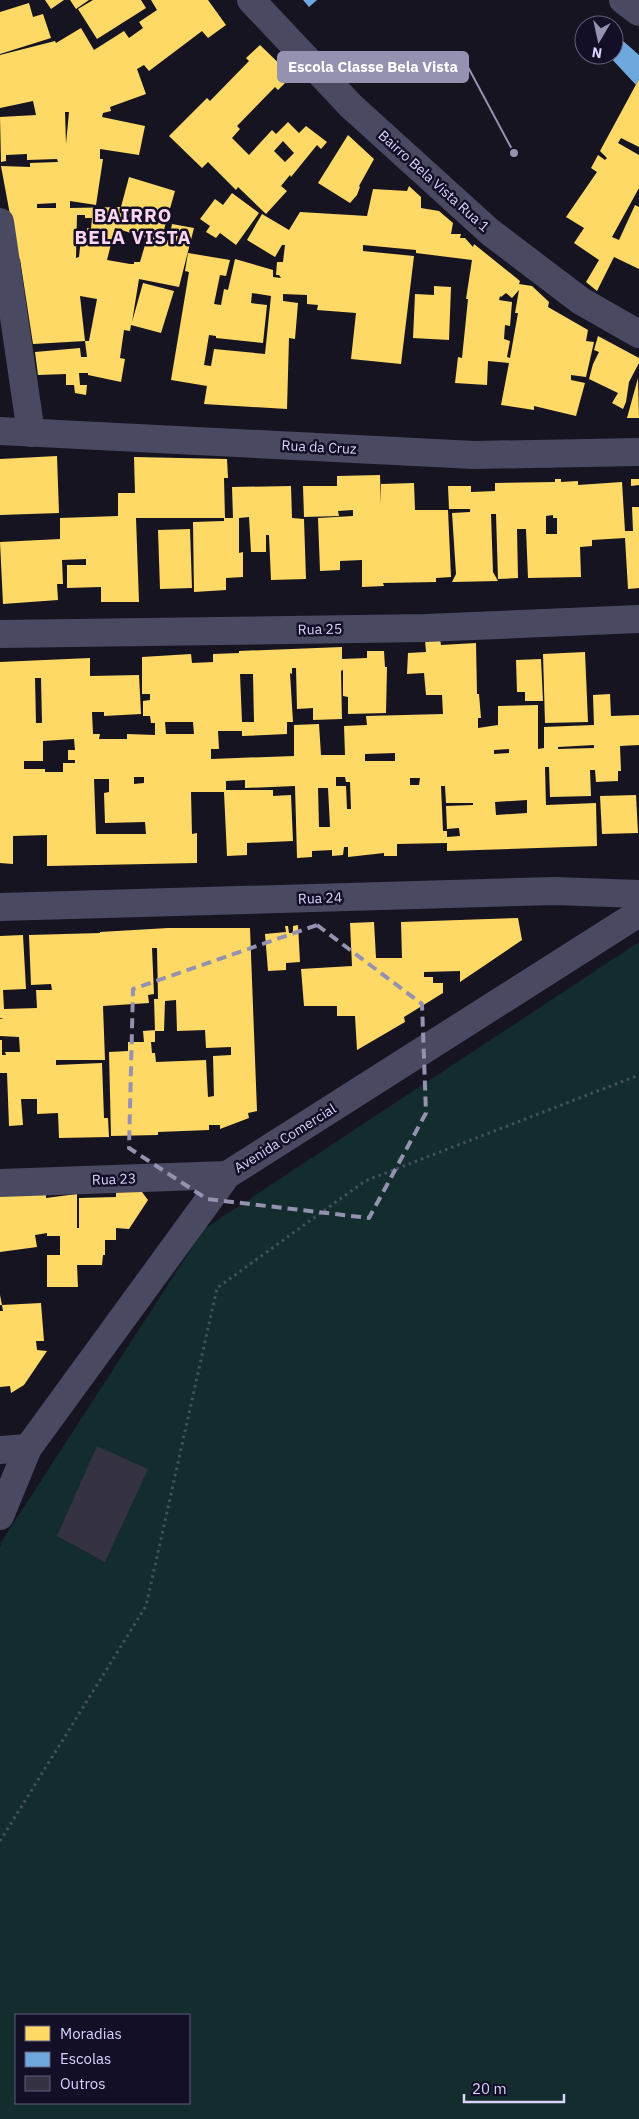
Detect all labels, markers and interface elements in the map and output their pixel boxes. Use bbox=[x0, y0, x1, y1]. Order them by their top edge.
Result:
north arrow bbox=[574, 15, 624, 65]
text: N bbox=[591, 43, 603, 63]
callout: Escola Classe Bela Vista bbox=[278, 52, 468, 82]
text: Escola Classe Bela Vista bbox=[288, 57, 458, 76]
street label: Bairro Bela Vista Rua 1 bbox=[375, 126, 493, 236]
district label: BAIRRO BELA VISTA bbox=[75, 203, 191, 249]
street label: Rua da Cruz bbox=[281, 436, 357, 458]
street label: Rua 25 bbox=[298, 620, 342, 638]
street label: Rua 24 bbox=[297, 888, 343, 908]
street label: Avenida Comercial bbox=[231, 1099, 339, 1177]
street label: Rua 23 bbox=[91, 1169, 137, 1189]
legend bbox=[15, 2014, 190, 2104]
text: Moradias bbox=[60, 2024, 122, 2043]
text: Escolas bbox=[60, 2049, 111, 2068]
scale bar bbox=[464, 2072, 564, 2104]
text: Outros bbox=[60, 2074, 106, 2093]
text: 20 m bbox=[472, 2079, 507, 2098]

